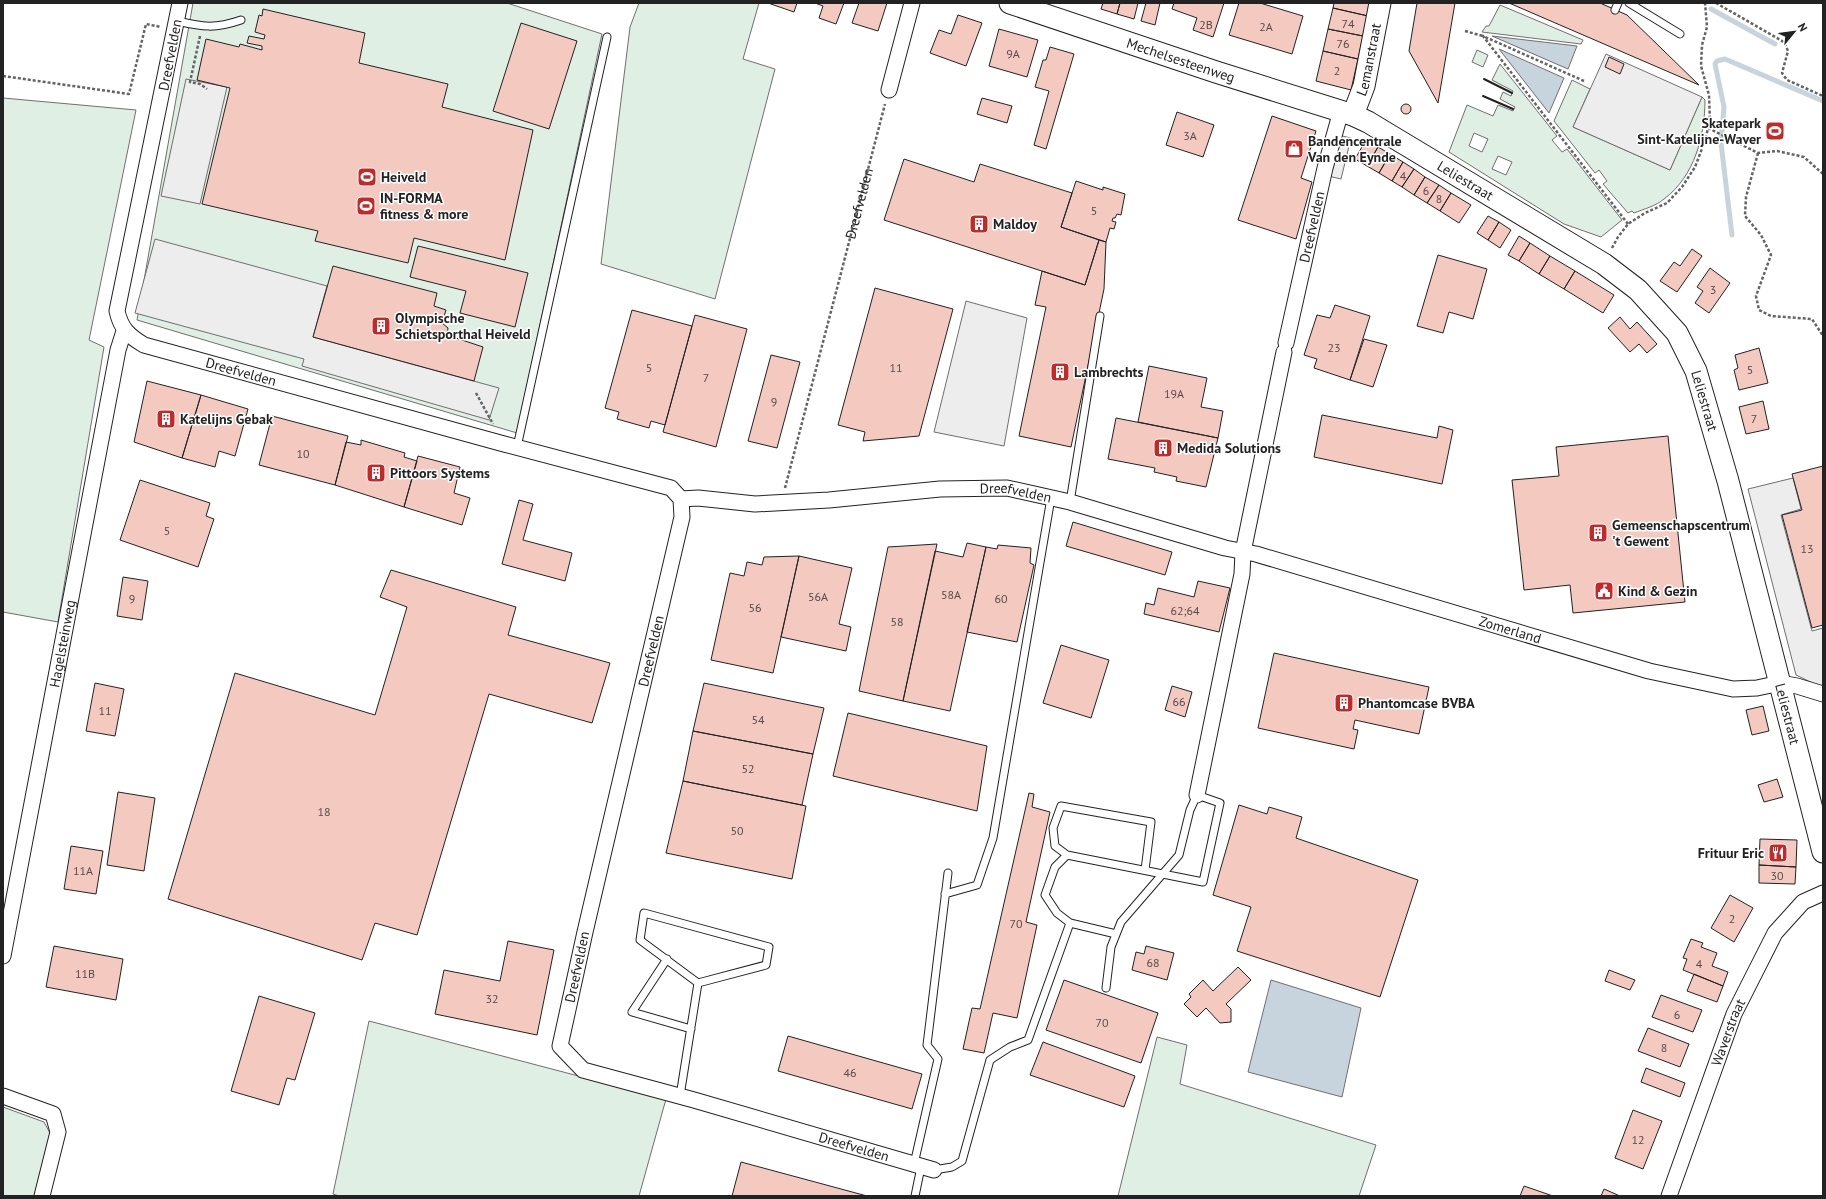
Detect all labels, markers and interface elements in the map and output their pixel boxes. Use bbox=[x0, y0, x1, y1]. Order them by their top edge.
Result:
north arrow bbox=[1774, 12, 1814, 52]
house number: 74 bbox=[1341, 16, 1355, 31]
house number: 2B bbox=[1199, 17, 1213, 32]
street label: Dreefvelden bbox=[154, 18, 186, 92]
house number: 2A bbox=[1259, 19, 1273, 34]
street label: Lemanstraat bbox=[1352, 21, 1385, 98]
text: N bbox=[1795, 21, 1811, 34]
street label: Mechelsesteenweg bbox=[1124, 34, 1237, 86]
house number: 76 bbox=[1336, 36, 1350, 51]
house number: 9A bbox=[1006, 46, 1020, 61]
house number: 2 bbox=[1334, 63, 1340, 78]
place label: Skatepark Sint-Katelijne-Waver bbox=[1637, 114, 1761, 148]
sports icon: Skatepark Sint-Katelijne-Waver bbox=[1764, 120, 1786, 142]
house number: 3A bbox=[1183, 128, 1197, 143]
place label: Bandencentrale Van den Eynde bbox=[1307, 132, 1402, 166]
shop icon: Bandencentrale Van den Eynde bbox=[1283, 138, 1305, 160]
street label: Leliestraat bbox=[1434, 157, 1497, 205]
sports icon: Heiveld bbox=[356, 166, 378, 188]
street label: Dreefvelden bbox=[841, 166, 877, 241]
place label: Heiveld bbox=[381, 168, 426, 186]
house number: 4 bbox=[1400, 168, 1407, 183]
house number: 6 bbox=[1423, 183, 1429, 198]
place label: IN-FORMA fitness & more bbox=[380, 189, 468, 223]
street label: Dreefvelden bbox=[1295, 189, 1329, 264]
house number: 8 bbox=[1436, 191, 1442, 206]
sports icon: IN-FORMA fitness & more bbox=[355, 195, 377, 217]
house number: 5 bbox=[1091, 203, 1097, 218]
building icon: Maldoy bbox=[968, 213, 990, 235]
place label: Maldoy bbox=[993, 215, 1037, 233]
house number: 3 bbox=[1710, 282, 1716, 297]
place label: Olympische Schietsporthal Heiveld bbox=[395, 309, 531, 343]
building icon: Olympische Schietsporthal Heiveld bbox=[370, 315, 392, 337]
house number: 23 bbox=[1327, 340, 1341, 355]
street label: Dreefvelden bbox=[204, 353, 278, 390]
house number: 5 bbox=[646, 360, 652, 375]
house number: 11 bbox=[889, 360, 903, 375]
building icon: Lambrechts bbox=[1049, 361, 1071, 383]
house number: 5 bbox=[1747, 362, 1753, 377]
place label: Lambrechts bbox=[1074, 363, 1143, 381]
street label: Leliestraat bbox=[1687, 368, 1722, 433]
house number: 7 bbox=[703, 370, 709, 385]
house number: 19A bbox=[1164, 386, 1184, 401]
house number: 9 bbox=[771, 394, 777, 409]
building icon: Katelijns Gebak bbox=[155, 408, 177, 430]
place label: Katelijns Gebak bbox=[180, 410, 273, 428]
house number: 7 bbox=[1751, 411, 1757, 426]
building icon: Medida Solutions bbox=[1152, 437, 1174, 459]
place label: Medida Solutions bbox=[1177, 439, 1281, 457]
house number: 10 bbox=[296, 446, 310, 461]
building icon: Pittoors Systems bbox=[365, 462, 387, 484]
place label: Pittoors Systems bbox=[390, 464, 490, 482]
street label: Dreefvelden bbox=[980, 479, 1053, 507]
place label: Gemeenschapscentrum 't Gewent bbox=[1612, 516, 1750, 550]
building icon: Gemeenschapscentrum 't Gewent bbox=[1587, 522, 1609, 544]
house number: 5 bbox=[164, 523, 170, 538]
house number: 13 bbox=[1800, 541, 1814, 556]
public building icon: Kind & Gezin bbox=[1593, 580, 1615, 602]
place label: Kind & Gezin bbox=[1618, 582, 1697, 600]
house number: 58A bbox=[941, 587, 961, 602]
house number: 56A bbox=[808, 589, 828, 604]
house number: 9 bbox=[129, 591, 135, 606]
house number: 60 bbox=[994, 591, 1008, 606]
street label: Hagelsteinweg bbox=[45, 598, 79, 689]
house number: 56 bbox=[748, 600, 762, 615]
house number: 62;64 bbox=[1170, 603, 1200, 618]
street label: Zomerland bbox=[1477, 612, 1543, 647]
street label: Dreefvelden bbox=[634, 614, 668, 688]
house number: 58 bbox=[890, 614, 904, 629]
street label: Leliestraat bbox=[1771, 681, 1804, 747]
building icon: Phantomcase BVBA bbox=[1333, 692, 1355, 714]
house number: 66 bbox=[1172, 694, 1186, 709]
place label: Phantomcase BVBA bbox=[1358, 694, 1475, 712]
house number: 11 bbox=[98, 703, 112, 718]
house number: 54 bbox=[751, 712, 765, 727]
house number: 52 bbox=[741, 761, 755, 776]
house number: 18 bbox=[317, 804, 331, 819]
house number: 50 bbox=[730, 823, 744, 838]
restaurant icon: Frituur Eric bbox=[1767, 842, 1789, 864]
place label: Frituur Eric bbox=[1698, 844, 1764, 862]
house number: 11A bbox=[73, 863, 93, 878]
house number: 30 bbox=[1770, 868, 1784, 883]
house number: 2 bbox=[1729, 911, 1735, 926]
house number: 70 bbox=[1009, 916, 1023, 931]
street label: Dreefvelden bbox=[561, 930, 593, 1004]
house number: 68 bbox=[1146, 955, 1160, 970]
house number: 4 bbox=[1696, 956, 1703, 971]
house number: 11B bbox=[75, 966, 95, 981]
house number: 32 bbox=[485, 991, 499, 1006]
street label: Waverstraat bbox=[1707, 995, 1749, 1068]
house number: 6 bbox=[1674, 1007, 1680, 1022]
house number: 70 bbox=[1095, 1015, 1109, 1030]
house number: 8 bbox=[1661, 1040, 1667, 1055]
house number: 46 bbox=[843, 1065, 857, 1080]
street label: Dreefvelden bbox=[817, 1128, 891, 1165]
house number: 12 bbox=[1631, 1132, 1645, 1147]

